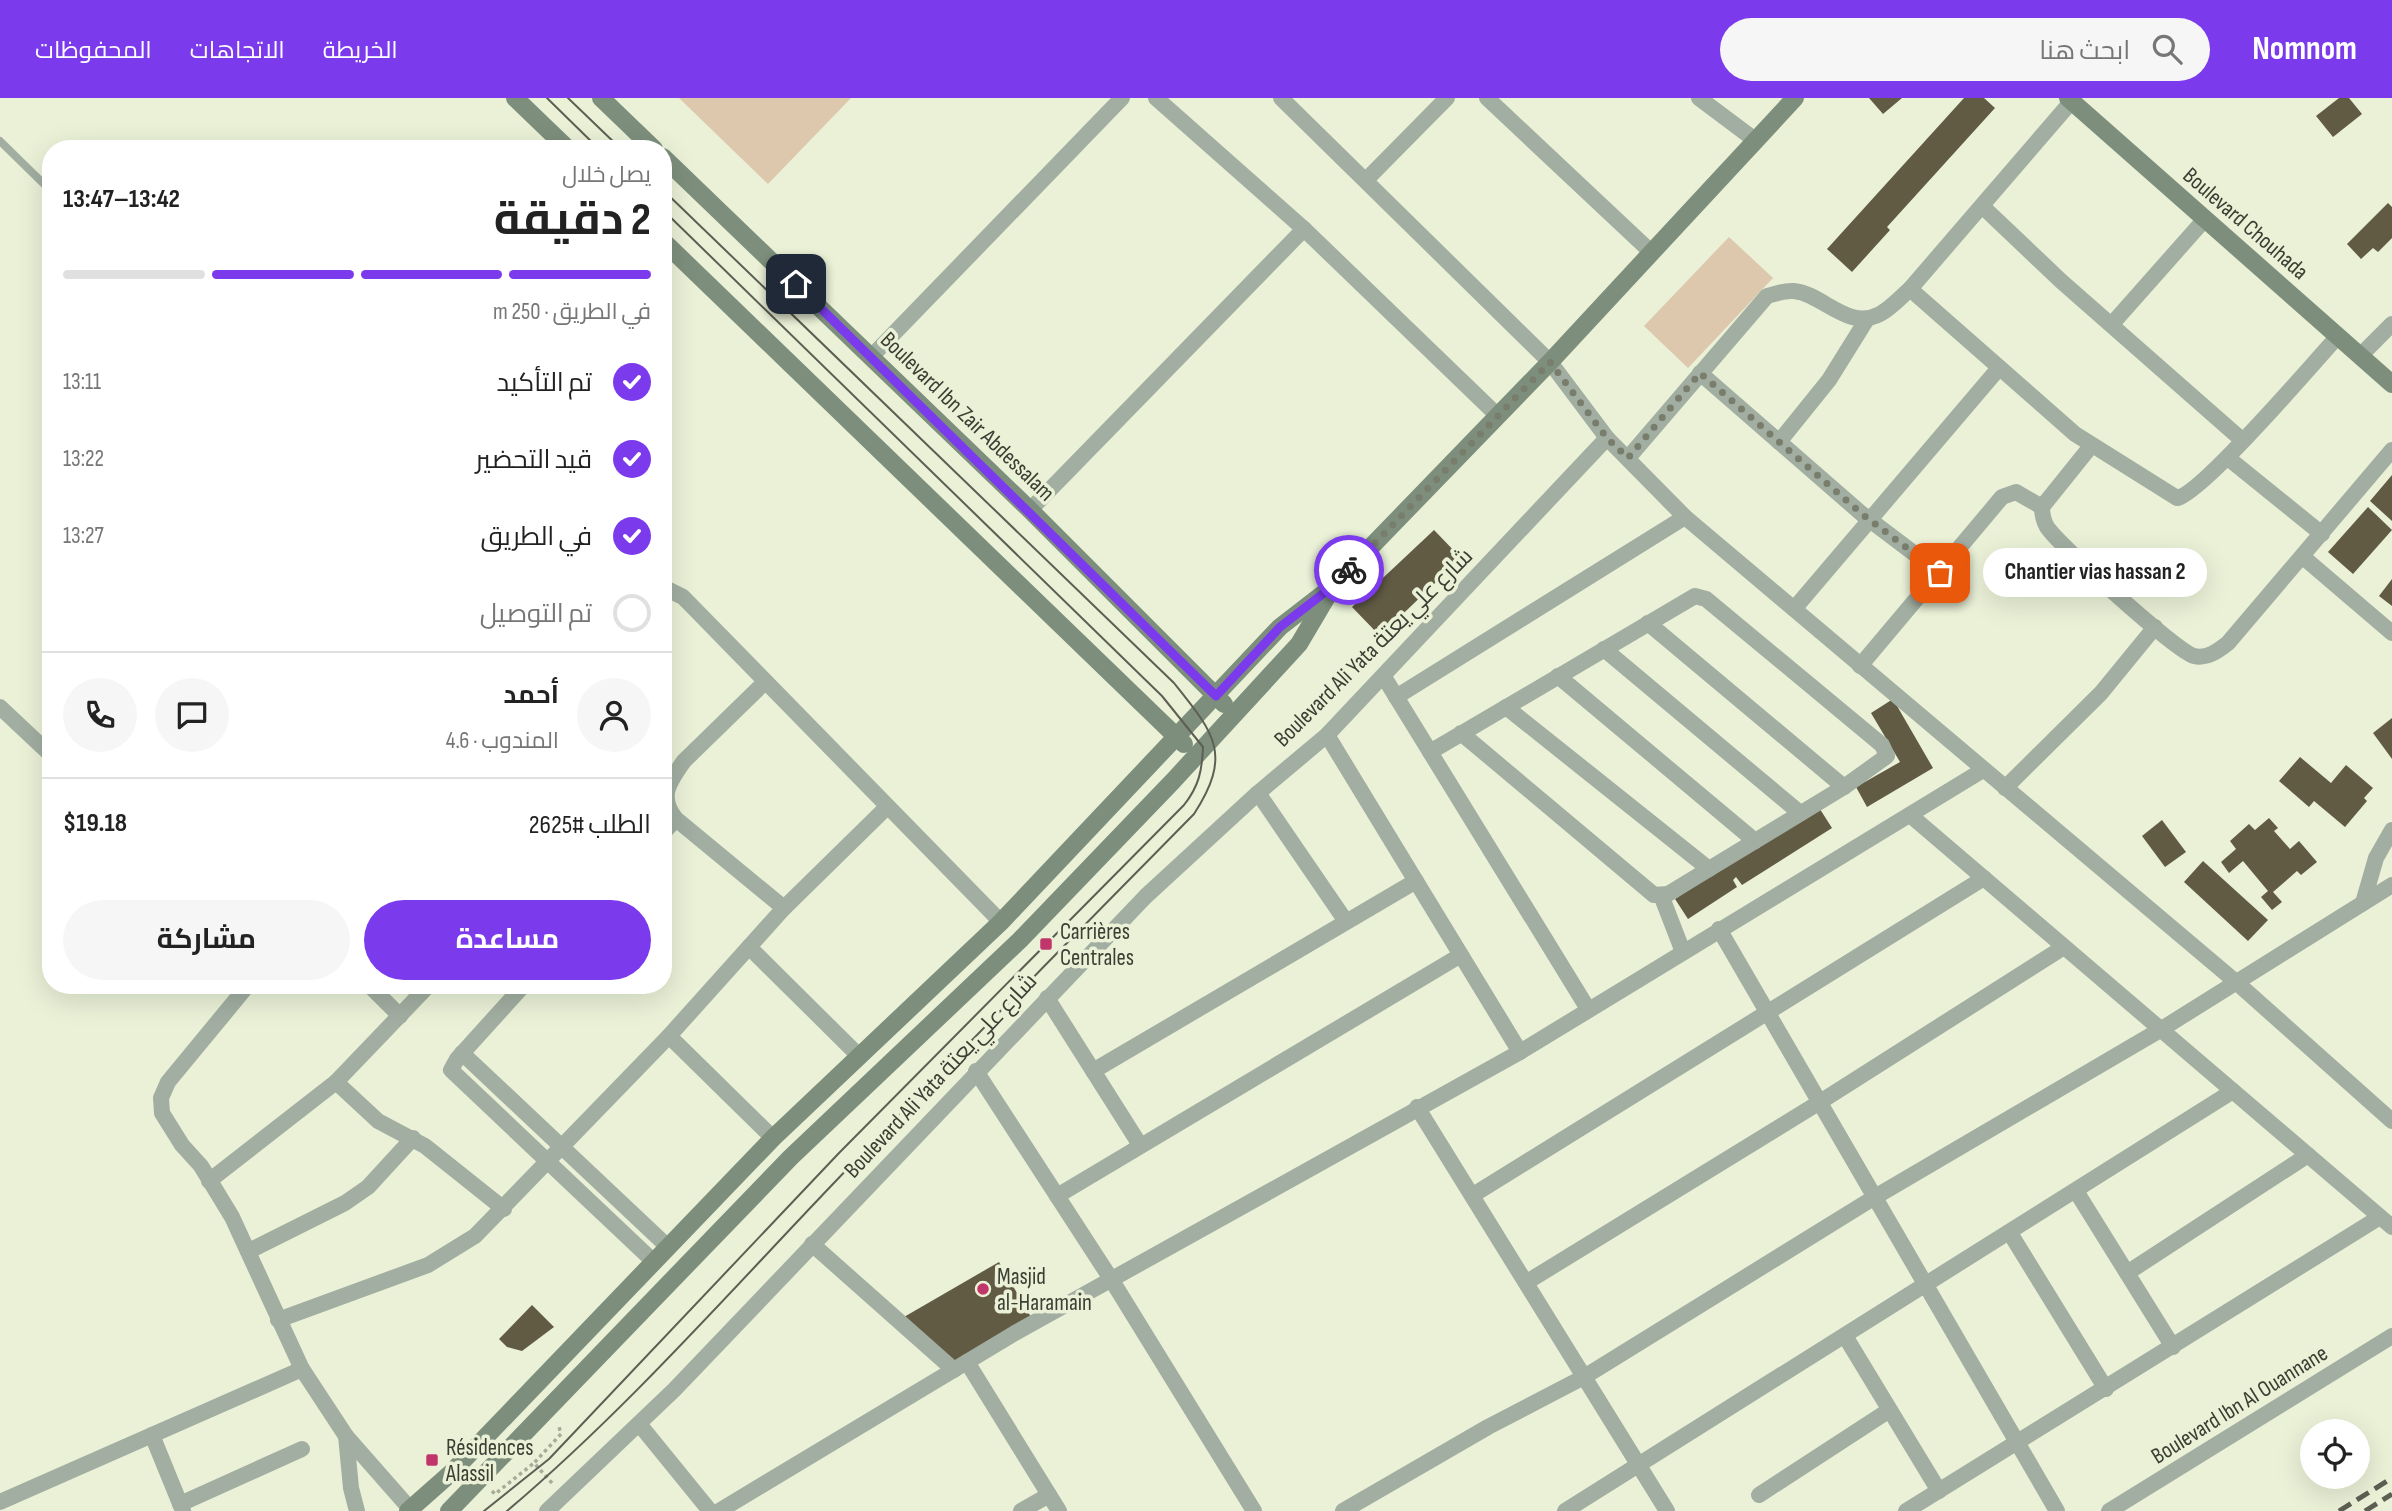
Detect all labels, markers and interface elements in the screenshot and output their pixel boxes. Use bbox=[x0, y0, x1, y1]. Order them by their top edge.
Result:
search box bbox=[1720, 18, 2210, 81]
text: Nomnom bbox=[2252, 29, 2357, 69]
icon: search bbox=[2148, 30, 2186, 68]
text: المحفوظات bbox=[35, 36, 152, 65]
text: الاتجاهات bbox=[190, 36, 285, 65]
text: الخريطة bbox=[323, 36, 398, 65]
text: ابحث هنا bbox=[2039, 36, 2130, 67]
text: يصل خلال bbox=[562, 161, 651, 189]
street label: Boulevard Chouhada bbox=[2177, 162, 2314, 286]
text: 13:42–13:47 bbox=[63, 184, 180, 215]
text: 2 دقيقة bbox=[494, 193, 651, 248]
pin bbox=[766, 254, 826, 314]
icon: home bbox=[777, 265, 815, 303]
text: في الطريق · 250 m bbox=[493, 298, 651, 326]
street label: Boulevard Ibn Zair Abdessalam bbox=[874, 326, 1060, 507]
icon: check bbox=[613, 363, 651, 401]
text: 13:11 bbox=[63, 368, 101, 396]
text: تم التأكيد bbox=[497, 368, 592, 399]
icon: check bbox=[613, 440, 651, 478]
text: 13:22 bbox=[63, 445, 104, 473]
text: قيد التحضير bbox=[475, 445, 592, 476]
icon: check bbox=[613, 517, 651, 555]
text: 13:27 bbox=[63, 522, 104, 550]
text: في الطريق bbox=[481, 522, 592, 553]
courier bbox=[1314, 535, 1384, 605]
street label: Boulevard Ali Yata شارع علي يعتة bbox=[1268, 542, 1481, 755]
pin bbox=[1910, 543, 1970, 603]
callout: Chantier vias hassan 2 bbox=[1982, 548, 2206, 598]
icon: bike bbox=[1330, 551, 1368, 589]
icon: bag bbox=[1921, 554, 1959, 592]
text: Chantier vias hassan 2 bbox=[2004, 558, 2186, 586]
text: تم التوصيل bbox=[480, 599, 592, 630]
button: phone bbox=[63, 678, 137, 752]
button: chat bbox=[155, 678, 229, 752]
button: person bbox=[577, 678, 651, 752]
text: أحمد bbox=[503, 680, 559, 711]
text: المندوب · 4.6 bbox=[446, 727, 559, 755]
text: $19.18 bbox=[63, 808, 127, 839]
text: الطلب #2625 bbox=[529, 810, 651, 841]
button: مشاركة bbox=[63, 900, 350, 980]
button: مساعدة bbox=[364, 900, 651, 980]
place label: Carrières Centrales bbox=[1060, 918, 1134, 972]
marker: Carrières Centrales bbox=[1038, 936, 1054, 952]
street label: Boulevard Ali Yata شارع علي يعتة bbox=[838, 967, 1045, 1186]
place label: Masjid al-Haramain bbox=[997, 1263, 1092, 1317]
marker: Masjid al-Haramain bbox=[975, 1281, 991, 1297]
street label: Boulevard Ibn Al Ouannane bbox=[2146, 1339, 2333, 1470]
map controls bbox=[2300, 1419, 2370, 1489]
button: locate bbox=[2300, 1419, 2370, 1489]
place label: Résidences Alassil bbox=[445, 1434, 533, 1488]
marker: Résidences Alassil bbox=[424, 1452, 440, 1468]

